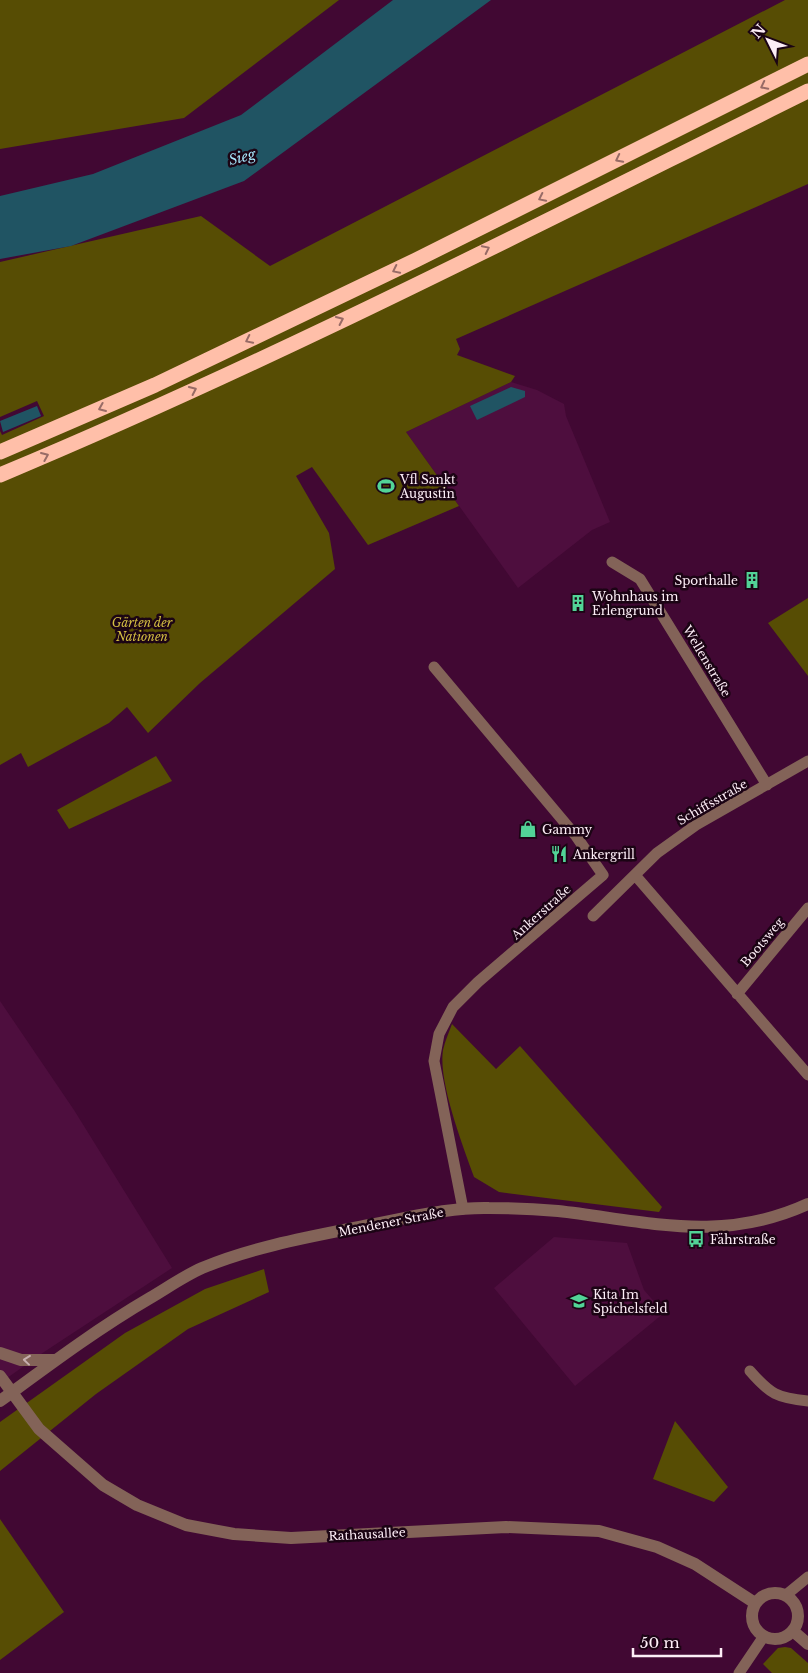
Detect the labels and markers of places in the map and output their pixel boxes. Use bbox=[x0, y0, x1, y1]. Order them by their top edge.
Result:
place label: Vfl Sankt Augustin bbox=[399, 472, 456, 501]
sports icon: Vfl Sankt Augustin bbox=[376, 476, 396, 496]
building icon: Sporthalle bbox=[742, 570, 762, 590]
place label: Sporthalle bbox=[674, 573, 738, 588]
place label: Wohnhaus im Erlengrund bbox=[591, 589, 678, 618]
building icon: Wohnhaus im Erlengrund bbox=[568, 593, 588, 613]
shop icon: Gammy bbox=[518, 819, 538, 839]
place label: Gammy bbox=[542, 822, 593, 837]
restaurant icon: Ankergrill bbox=[549, 844, 569, 864]
place label: Ankergrill bbox=[572, 847, 635, 862]
bus stop icon: Fährstraße bbox=[686, 1229, 706, 1249]
place label: Fährstraße bbox=[710, 1232, 776, 1247]
place label: Kita Im Spichelsfeld bbox=[593, 1287, 668, 1316]
school or university icon: Kita Im Spichelsfeld bbox=[569, 1291, 589, 1311]

